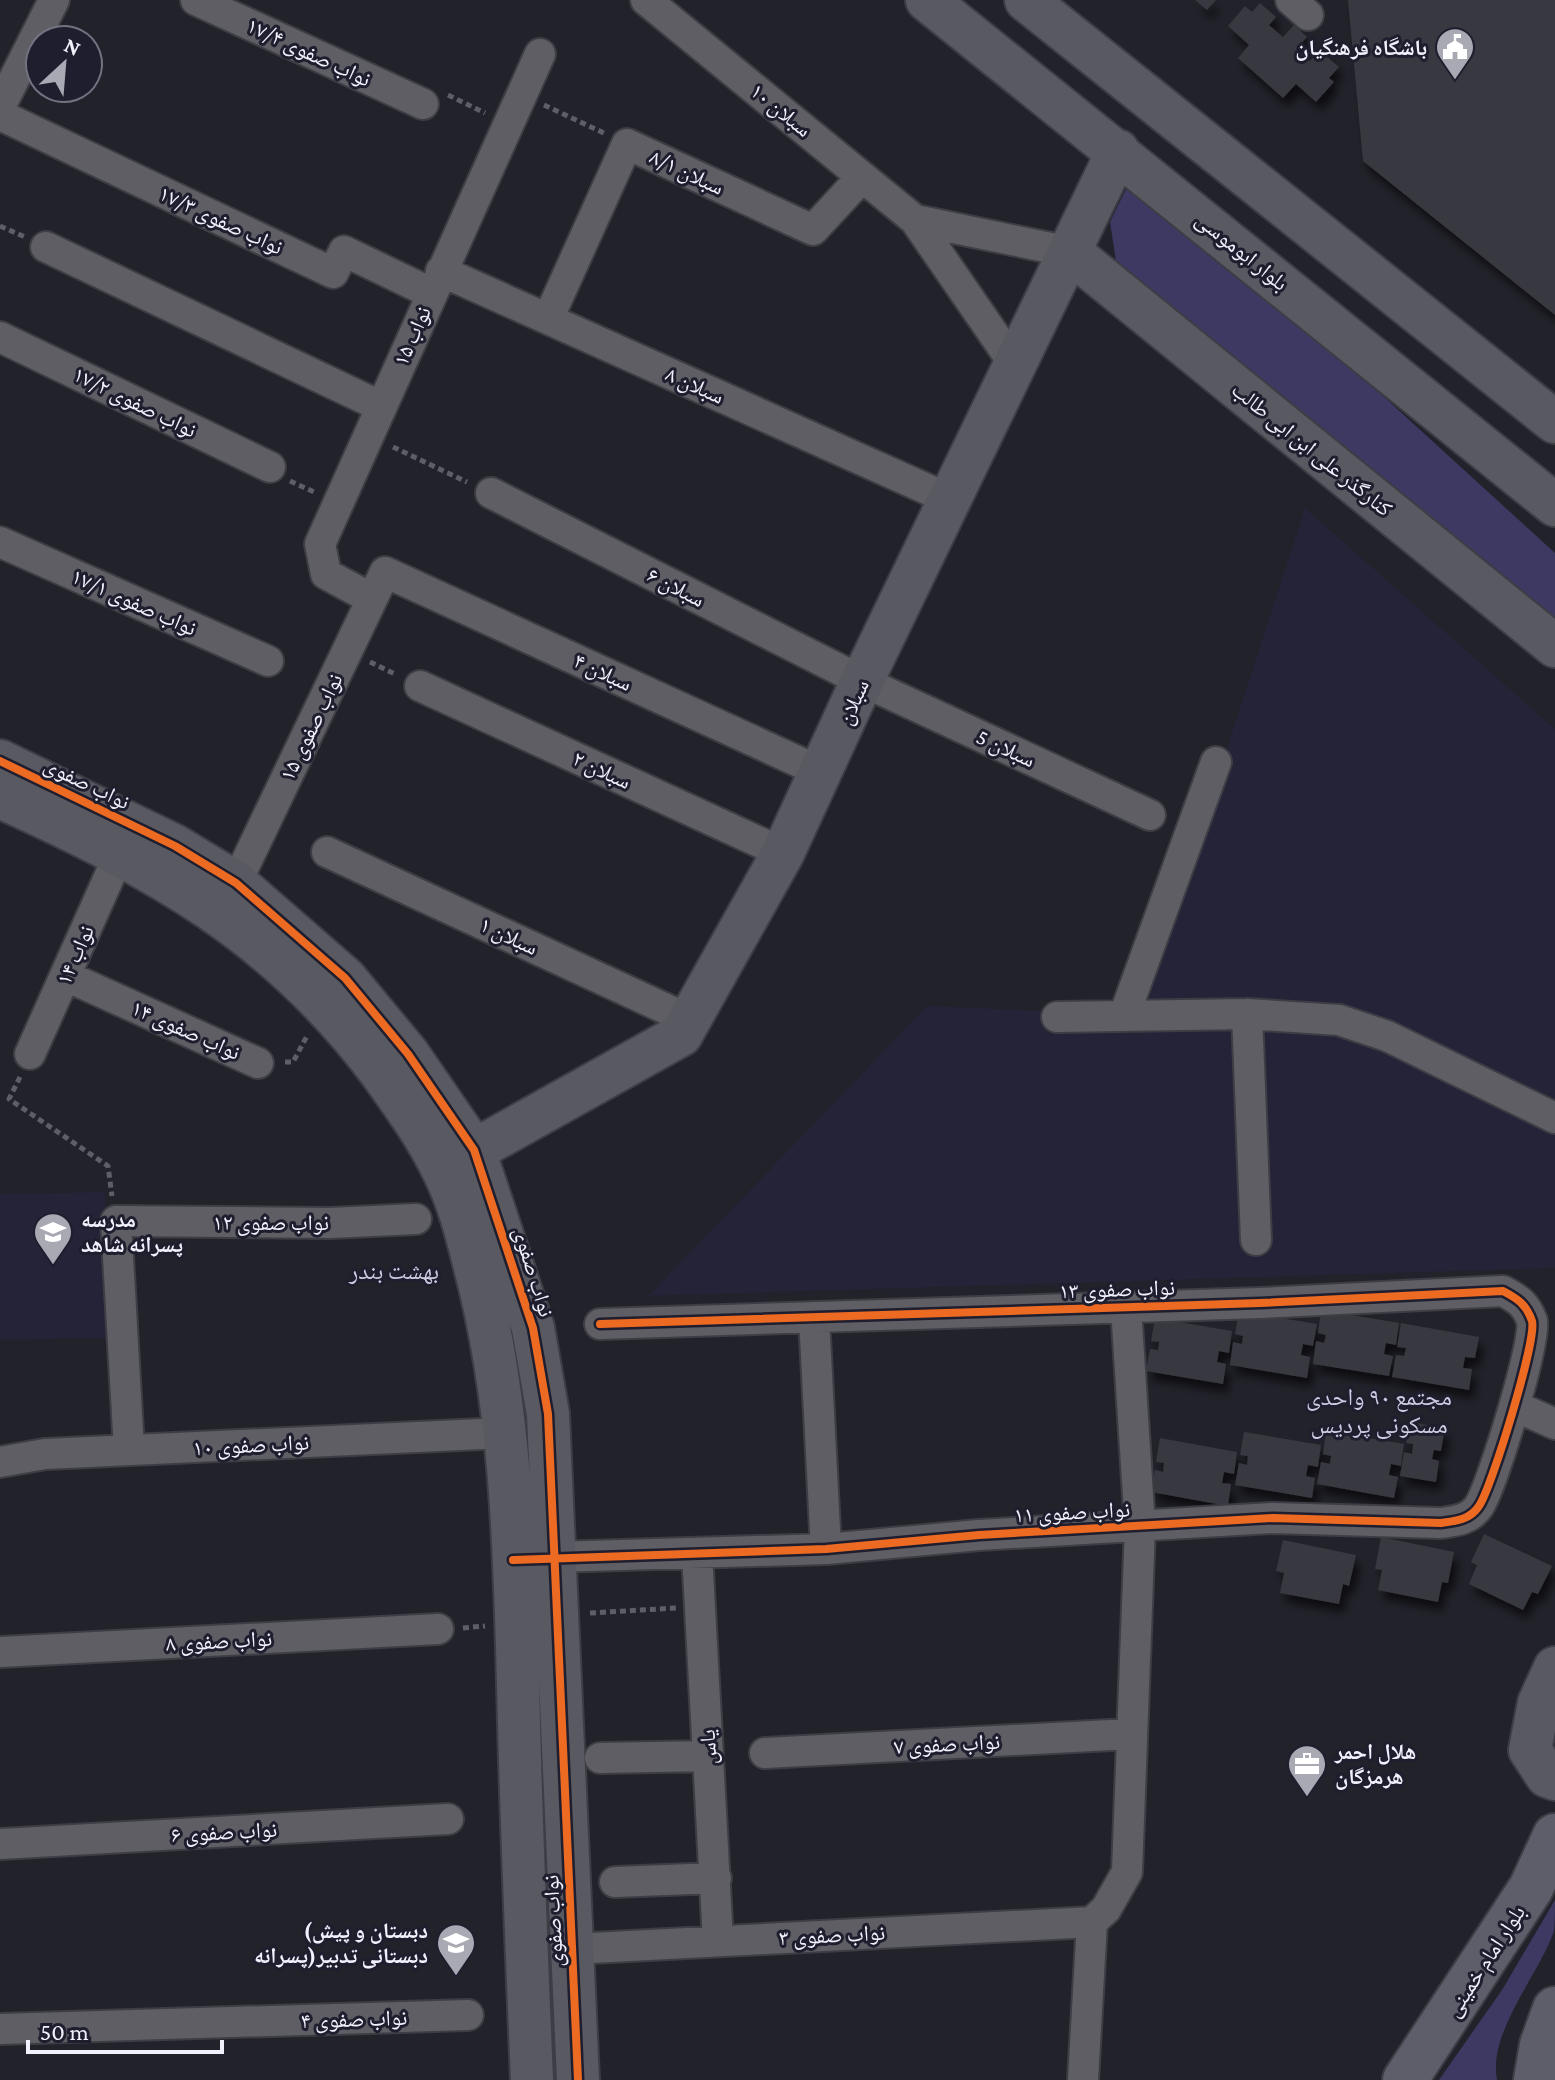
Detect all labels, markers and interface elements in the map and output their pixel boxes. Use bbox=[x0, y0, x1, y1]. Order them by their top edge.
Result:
street label: نواب صفوی ۱۷/۴ bbox=[243, 12, 375, 93]
north arrow bbox=[24, 24, 104, 104]
public building icon: باشگاه فرهنگیان bbox=[1434, 26, 1476, 81]
text: N bbox=[60, 32, 85, 61]
place label: باشگاه فرهنگیان bbox=[1295, 35, 1427, 61]
street label: سبلان ۱۰ bbox=[745, 78, 816, 143]
street label: سبلان ۸/۱ bbox=[646, 144, 728, 201]
street label: نواب صفوی ۱۷/۳ bbox=[155, 180, 287, 261]
street label: بلوار ابوموسی bbox=[1190, 206, 1293, 296]
street label: نواب ۱۵ bbox=[388, 302, 436, 370]
street label: نواب صفوی ۱۷/۲ bbox=[69, 361, 201, 444]
street label: سبلان ۸ bbox=[662, 361, 728, 410]
street label: کنارگذر علی ابن ابی طالب bbox=[1226, 377, 1397, 522]
street label: سبلان ۶ bbox=[643, 562, 709, 613]
street label: نواب صفوی ۱۷/۱ bbox=[67, 563, 200, 642]
street label: سبلان ۴ bbox=[570, 648, 636, 697]
street label: نواب صفوی ۱۵ bbox=[274, 669, 349, 785]
street label: سبلان bbox=[832, 675, 875, 729]
street label: سبلان 5 bbox=[972, 724, 1039, 773]
street label: سبلان ۲ bbox=[569, 746, 635, 795]
street label: نواب صفوی bbox=[40, 752, 134, 815]
street label: سبلان ۱ bbox=[476, 912, 542, 961]
street label: نواب ۱۴ bbox=[51, 921, 99, 989]
street label: نواب صفوی ۱۴ bbox=[127, 995, 244, 1066]
place label: مدرسه پسرانه شاهد bbox=[81, 1207, 183, 1258]
street label: نواب صفوی ۱۲ bbox=[213, 1210, 329, 1236]
school or university icon: مدرسه پسرانه شاهد bbox=[32, 1211, 74, 1266]
street label: نواب صفوی bbox=[508, 1224, 559, 1320]
district label: بهشت بندر bbox=[348, 1257, 439, 1284]
street label: نواب صفوی ۱۳ bbox=[1058, 1274, 1176, 1305]
district label: مجتمع ٩٠ واحدی مسکونی پردیس bbox=[1306, 1383, 1452, 1439]
street label: نواب صفوی ۱۰ bbox=[192, 1429, 310, 1462]
street label: نواب صفوی ۱۱ bbox=[1013, 1496, 1131, 1529]
street label: نواب صفوی ۸ bbox=[165, 1626, 273, 1657]
street label: یاس bbox=[695, 1728, 722, 1765]
street label: نواب صفوی ۷ bbox=[893, 1729, 1001, 1760]
place label: هلال احمر هرمزگان bbox=[1334, 1739, 1416, 1790]
office icon: هلال احمر هرمزگان bbox=[1286, 1743, 1328, 1798]
street label: نواب صفوی ۶ bbox=[170, 1817, 278, 1848]
street label: نواب صفوی bbox=[538, 1874, 569, 1968]
street label: بلوار امام خمینی bbox=[1440, 1901, 1532, 2023]
place label: (دبستان و پیش دبستانی تدبیر(پسرانه bbox=[254, 1918, 428, 1969]
street label: نواب صفوی ۳ bbox=[778, 1920, 886, 1951]
school or university icon: (دبستان و پیش دبستانی تدبیر(پسرانه bbox=[435, 1922, 477, 1977]
scale bar bbox=[28, 2004, 222, 2054]
street label: نواب صفوی ۴ bbox=[300, 2005, 408, 2034]
text: 50 m bbox=[40, 2018, 89, 2045]

